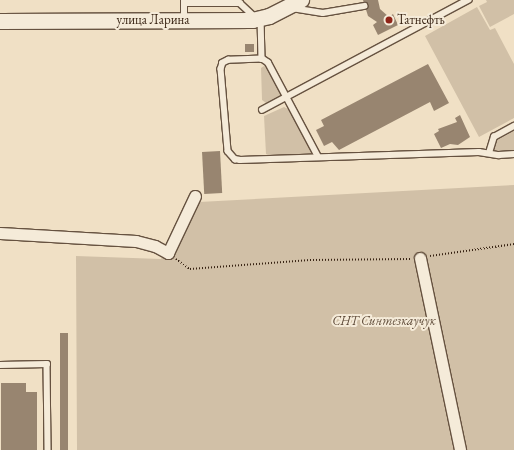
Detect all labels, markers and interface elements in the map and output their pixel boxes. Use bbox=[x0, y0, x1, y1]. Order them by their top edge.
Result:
street label: улица Ларина bbox=[117, 12, 189, 28]
place label: Татнефть bbox=[397, 12, 445, 28]
marker: Татнефть bbox=[384, 15, 394, 25]
park label: СНТ Синтезкаучук bbox=[332, 313, 436, 329]

